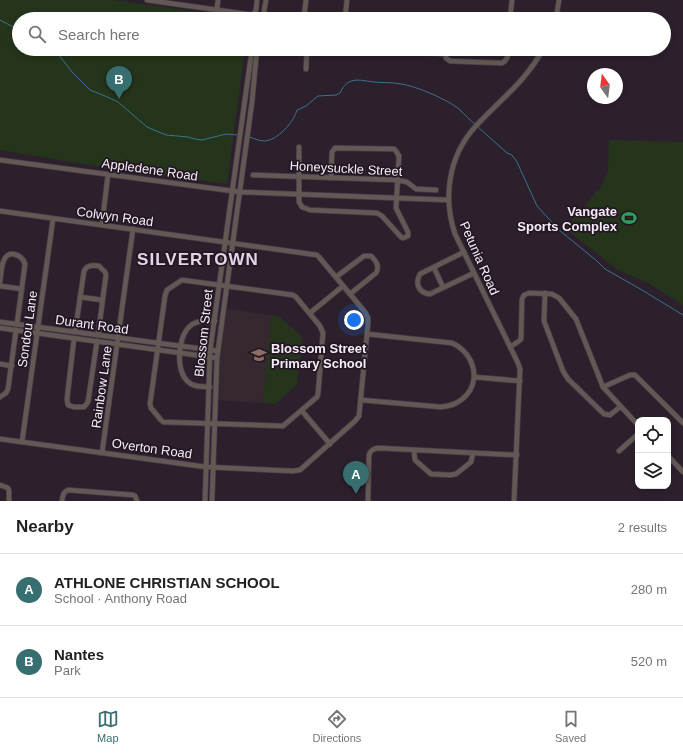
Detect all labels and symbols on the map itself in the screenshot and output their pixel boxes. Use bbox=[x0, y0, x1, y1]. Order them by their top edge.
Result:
pin: B bbox=[106, 66, 132, 99]
north arrow bbox=[587, 68, 623, 104]
street label: Appledene Road bbox=[101, 155, 199, 184]
street label: Honeysuckle Street bbox=[289, 158, 403, 179]
street label: Colwyn Road bbox=[76, 204, 154, 229]
place label: Vangate Sports Complex bbox=[517, 204, 618, 234]
sports icon: Vangate Sports Complex bbox=[620, 209, 638, 227]
street label: Petunia Road bbox=[457, 219, 502, 297]
district label: SILVERTOWN bbox=[137, 250, 259, 269]
street label: Blossom Street bbox=[191, 288, 216, 378]
street label: Sondou Lane bbox=[15, 290, 40, 368]
your location bbox=[344, 310, 364, 330]
street label: Durant Road bbox=[54, 312, 129, 337]
place label: Blossom Street Primary School bbox=[271, 341, 367, 371]
street label: Rainbow Lane bbox=[88, 345, 115, 429]
school or university icon: Blossom Street Primary School bbox=[250, 346, 268, 364]
street label: Overton Road bbox=[111, 435, 193, 462]
pin: A bbox=[343, 461, 369, 494]

